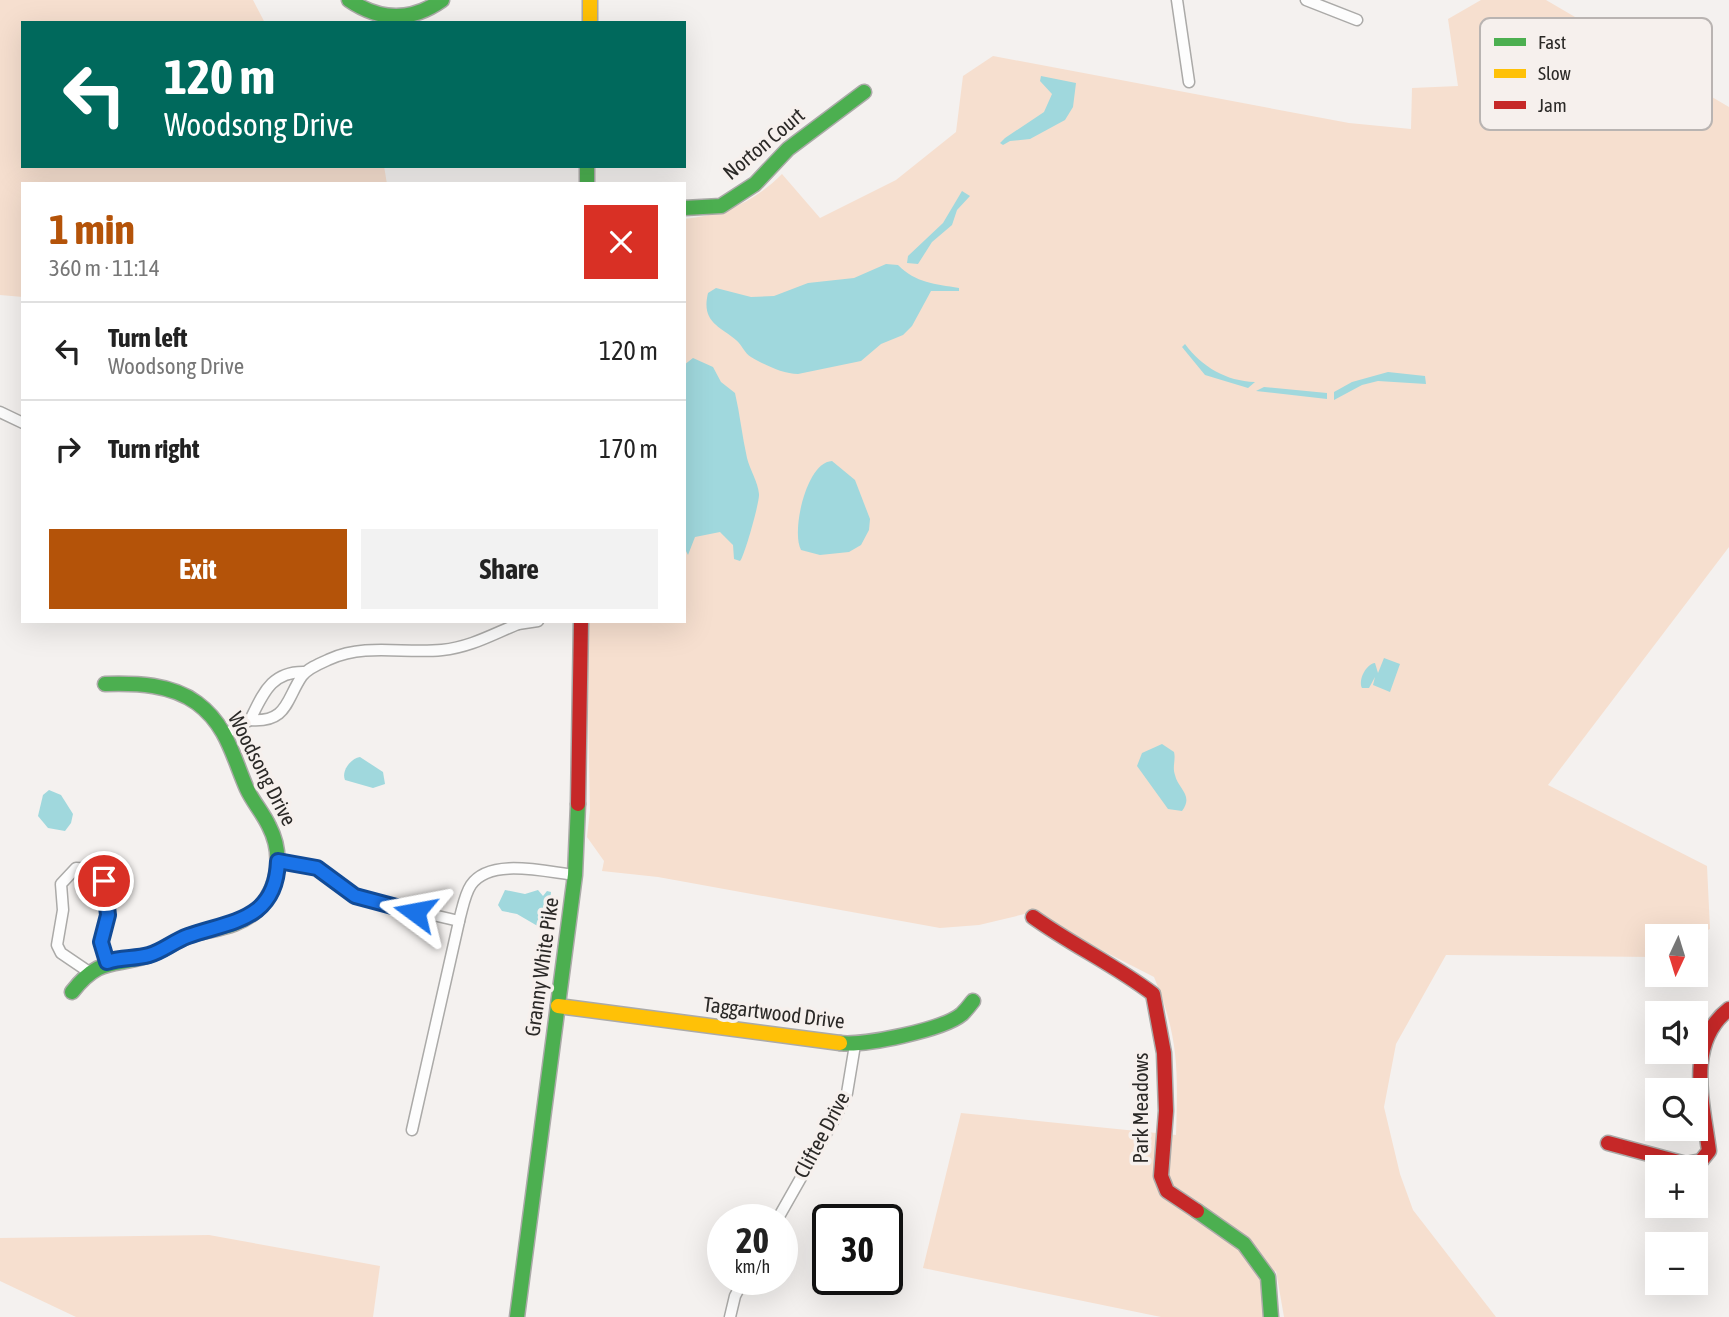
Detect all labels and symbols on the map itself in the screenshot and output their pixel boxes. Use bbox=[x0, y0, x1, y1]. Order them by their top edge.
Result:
legend bbox=[1480, 18, 1712, 130]
text: Fast bbox=[1538, 31, 1566, 53]
text: Slow bbox=[1538, 62, 1572, 84]
text: Jam bbox=[1538, 94, 1567, 116]
street label: Norton Court bbox=[718, 102, 809, 184]
street label: Woodsong Drive bbox=[224, 708, 302, 829]
pin bbox=[74, 851, 134, 911]
position arrow bbox=[378, 875, 452, 949]
street label: Granny White Pike bbox=[519, 896, 563, 1038]
north arrow bbox=[1645, 924, 1708, 987]
street label: Taggartwood Drive bbox=[702, 991, 846, 1033]
street label: Park Meadows bbox=[1128, 1053, 1152, 1163]
street label: Cliftee Drive bbox=[788, 1087, 854, 1182]
speed limit sign: 30 bbox=[812, 1204, 903, 1295]

